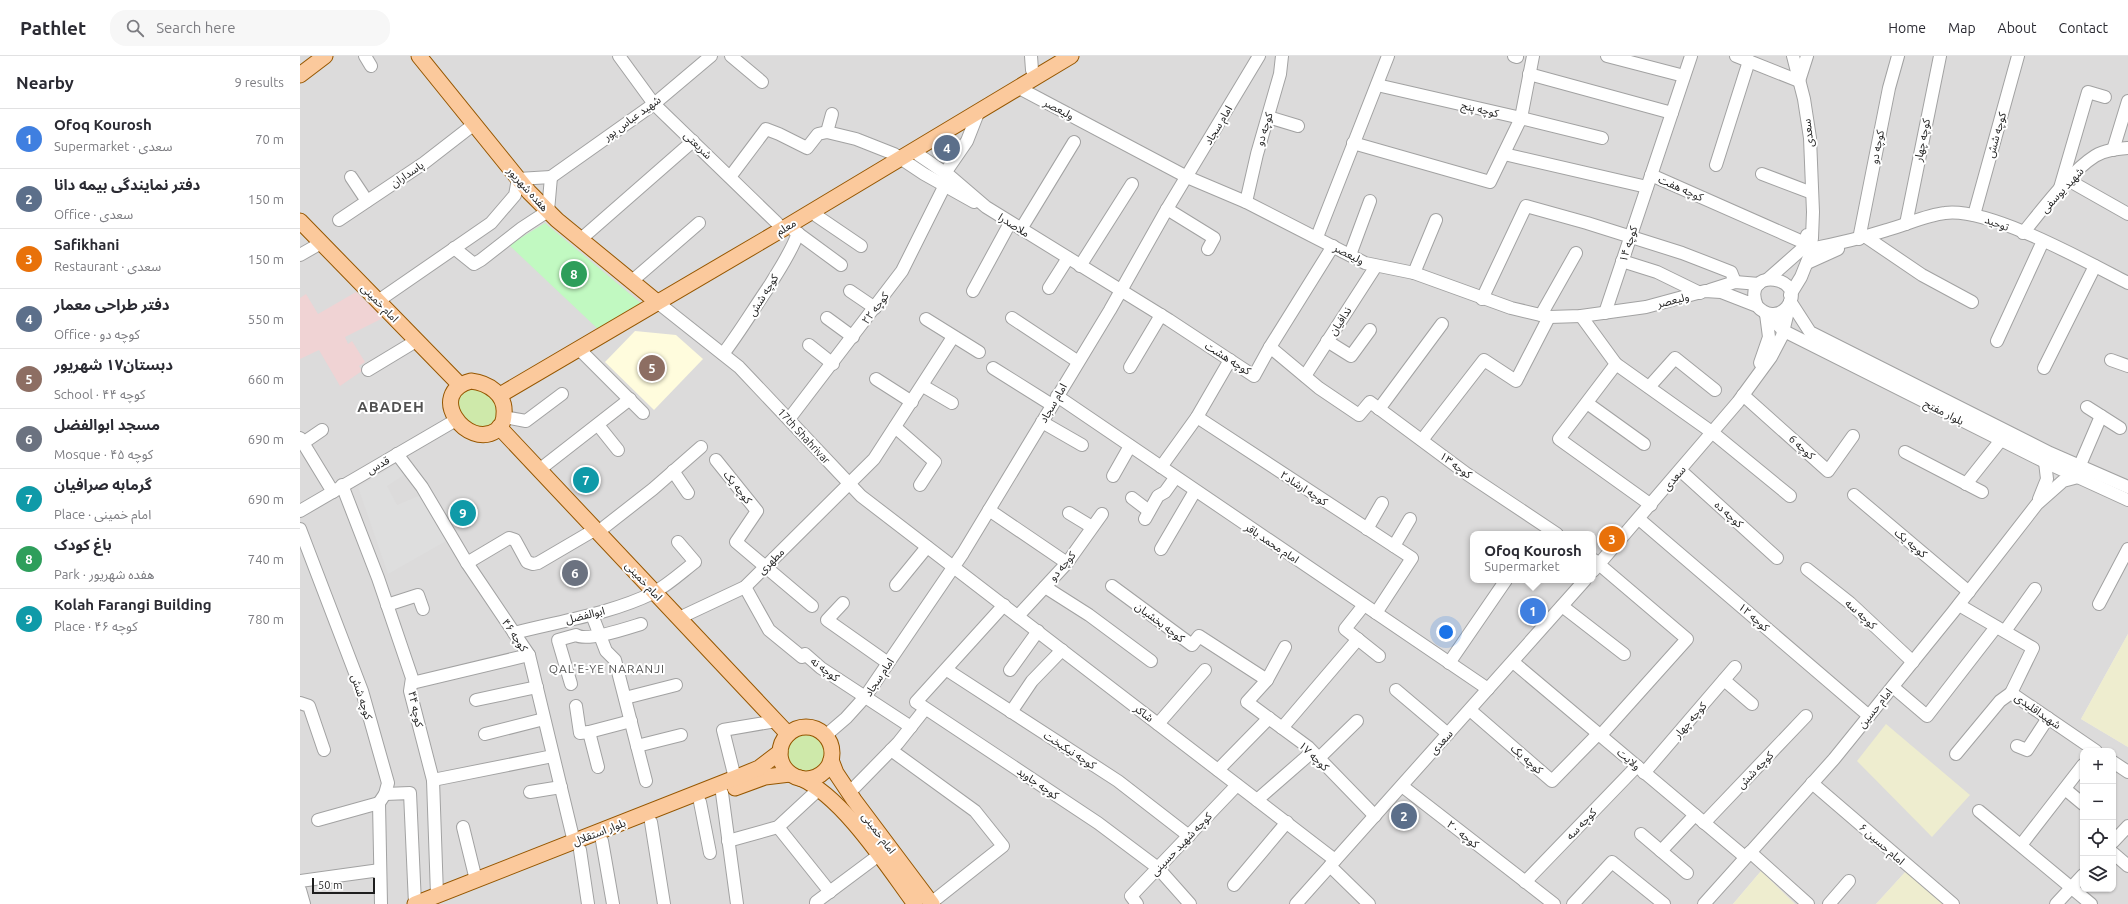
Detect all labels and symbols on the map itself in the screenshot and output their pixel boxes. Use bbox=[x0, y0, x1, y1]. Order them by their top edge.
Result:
street label: شهید عباس پور bbox=[600, 93, 664, 145]
street label: ولیعصر bbox=[1040, 96, 1076, 123]
street label: کوچه پنج bbox=[1460, 99, 1500, 121]
street label: امام سجاد bbox=[1202, 103, 1236, 148]
street label: کوچه دو bbox=[1253, 110, 1277, 148]
street label: کوچه شش bbox=[1984, 110, 2010, 160]
street label: کوچه چهار bbox=[1912, 117, 1934, 164]
street label: سعدی bbox=[1800, 118, 1817, 148]
street label: شریعتی bbox=[681, 129, 715, 162]
street label: کوچه دو bbox=[1868, 129, 1888, 165]
pin: 4 bbox=[934, 133, 960, 163]
street label: پاسداران bbox=[388, 159, 427, 191]
street label: هفده شهریور bbox=[504, 164, 551, 214]
street label: شهید یوسفی bbox=[2038, 165, 2087, 216]
street label: کوچه هفت bbox=[1656, 173, 1706, 205]
street label: ملاصدرا bbox=[996, 211, 1032, 240]
street label: توحید bbox=[1983, 213, 2011, 234]
street label: معلم bbox=[774, 216, 800, 240]
street label: کوچه ۱۴ bbox=[1617, 224, 1641, 264]
street label: ولیعصر bbox=[1330, 241, 1366, 268]
pin: 8 bbox=[561, 259, 587, 289]
street label: کوچه شش bbox=[746, 272, 782, 319]
street label: امام خمینی bbox=[357, 281, 401, 326]
street label: کوچه ۲۲ bbox=[859, 289, 893, 327]
street label: ولیعصر bbox=[1655, 290, 1691, 311]
street label: ندافیان bbox=[1326, 305, 1354, 338]
street label: کوچه هشت bbox=[1202, 339, 1254, 379]
pin: 5 bbox=[639, 353, 665, 383]
street label: امام سجاد bbox=[1037, 381, 1071, 426]
street label: بلوار مفتح bbox=[1921, 397, 1966, 429]
district label: ABADEH bbox=[357, 398, 425, 415]
street label: 17th Shahrivar bbox=[775, 406, 833, 467]
street label: کوچه 6 bbox=[1785, 432, 1818, 463]
street label: کوچه ۱۳ bbox=[1436, 449, 1475, 483]
street label: قدس bbox=[365, 454, 392, 477]
street label: سعدی bbox=[1660, 463, 1689, 493]
pin: 7 bbox=[573, 465, 599, 495]
street label: کوچه یک bbox=[720, 468, 755, 507]
street label: کوچه ارشاد۲ bbox=[1277, 468, 1330, 510]
pin: 9 bbox=[450, 498, 476, 528]
street label: کوچه ده bbox=[1711, 498, 1746, 532]
street label: امام محمد باقر bbox=[1241, 520, 1301, 567]
pin: 3 bbox=[1599, 524, 1625, 554]
street label: کوچه یک bbox=[1891, 526, 1930, 562]
street label: مطهری bbox=[755, 545, 787, 577]
street label: کوچه دو bbox=[1046, 549, 1079, 584]
pin: 6 bbox=[562, 558, 588, 588]
street label: امام خمینی bbox=[622, 559, 665, 604]
pin: 1 bbox=[1520, 596, 1546, 626]
street label: کوچه سه bbox=[1841, 597, 1879, 633]
street label: کوچه بخشیان bbox=[1132, 600, 1187, 646]
street label: کوچه ۱۲ bbox=[1735, 600, 1772, 635]
street label: ابوالفضل bbox=[564, 604, 606, 627]
street label: کوچه ۴۶ bbox=[498, 616, 530, 655]
your location bbox=[1436, 622, 1456, 642]
street label: کوچه نه bbox=[807, 654, 842, 685]
street label: امام سجاد bbox=[862, 656, 898, 700]
district label: QAL'E-YE NARANJI bbox=[549, 662, 665, 675]
street label: کوچه شش bbox=[347, 673, 375, 722]
street label: امام حسین bbox=[1855, 686, 1896, 731]
street label: کوچه ۴۴ bbox=[404, 690, 426, 729]
street label: شهیداقلیدی bbox=[2012, 691, 2064, 732]
street label: کوچه چهار bbox=[1671, 699, 1711, 742]
street label: شاکر bbox=[1131, 701, 1156, 725]
street label: سعدی bbox=[1427, 727, 1456, 757]
street label: کوچه نیکبخت bbox=[1041, 729, 1099, 773]
street label: کوچه ۱۷ bbox=[1295, 739, 1332, 775]
street label: کوچه یک bbox=[1507, 742, 1546, 778]
street label: ولایت bbox=[1614, 746, 1643, 773]
street label: کوچه شش bbox=[1734, 749, 1777, 792]
street label: کوچه جاوید bbox=[1014, 765, 1062, 803]
pin: 2 bbox=[1391, 801, 1417, 831]
street label: کوچه سه bbox=[1563, 806, 1600, 843]
street label: امام خمینی bbox=[858, 810, 898, 857]
street label: کوچه شهید حسینی bbox=[1148, 810, 1216, 879]
street label: بلوار استقلال bbox=[571, 816, 628, 849]
street label: کوچه ۲۰ bbox=[1444, 818, 1482, 852]
street label: امام حسین ۶ bbox=[1856, 821, 1907, 868]
scale bar bbox=[312, 876, 375, 895]

